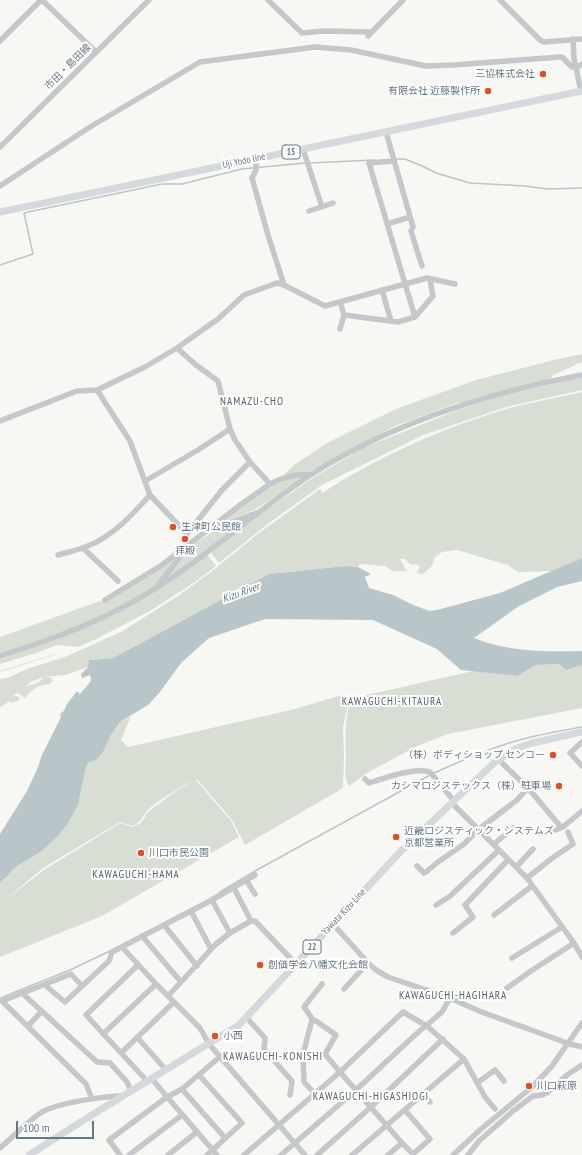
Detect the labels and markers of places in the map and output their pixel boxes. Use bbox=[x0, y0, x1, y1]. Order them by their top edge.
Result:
place label: 三協株式会社 bbox=[475, 68, 535, 80]
marker: 三協株式会社 bbox=[538, 69, 548, 79]
place label: 有限会社 近藤製作所 bbox=[388, 85, 480, 97]
marker: 有限会社 近藤製作所 bbox=[483, 86, 493, 96]
place label: 生津町公民館 bbox=[181, 521, 241, 533]
marker: 生津町公民館 bbox=[168, 522, 178, 532]
marker: 拝殿 bbox=[180, 534, 190, 544]
place label: 拝殿 bbox=[175, 545, 195, 557]
place label: （株）ボディショップ センコー bbox=[403, 749, 545, 761]
marker: （株）ボディショップ センコー bbox=[548, 750, 558, 760]
place label: カシマロジステックス（株）駐車場 bbox=[391, 780, 551, 792]
marker: カシマロジステックス（株）駐車場 bbox=[554, 781, 564, 791]
place label: 近畿ロジスティック・システムズ 京都営業所 bbox=[404, 825, 554, 848]
marker: 近畿ロジスティック・システムズ 京都営業所 bbox=[391, 832, 401, 842]
place label: 川口市民公園 bbox=[149, 847, 209, 859]
marker: 川口市民公園 bbox=[136, 848, 146, 858]
place label: 創価学会八幡文化会館 bbox=[268, 959, 368, 971]
marker: 創価学会八幡文化会館 bbox=[255, 960, 265, 970]
place label: 小西 bbox=[223, 1030, 243, 1042]
marker: 小西 bbox=[210, 1031, 220, 1041]
place label: 川口萩原 bbox=[537, 1080, 577, 1092]
marker: 川口萩原 bbox=[524, 1081, 534, 1091]

